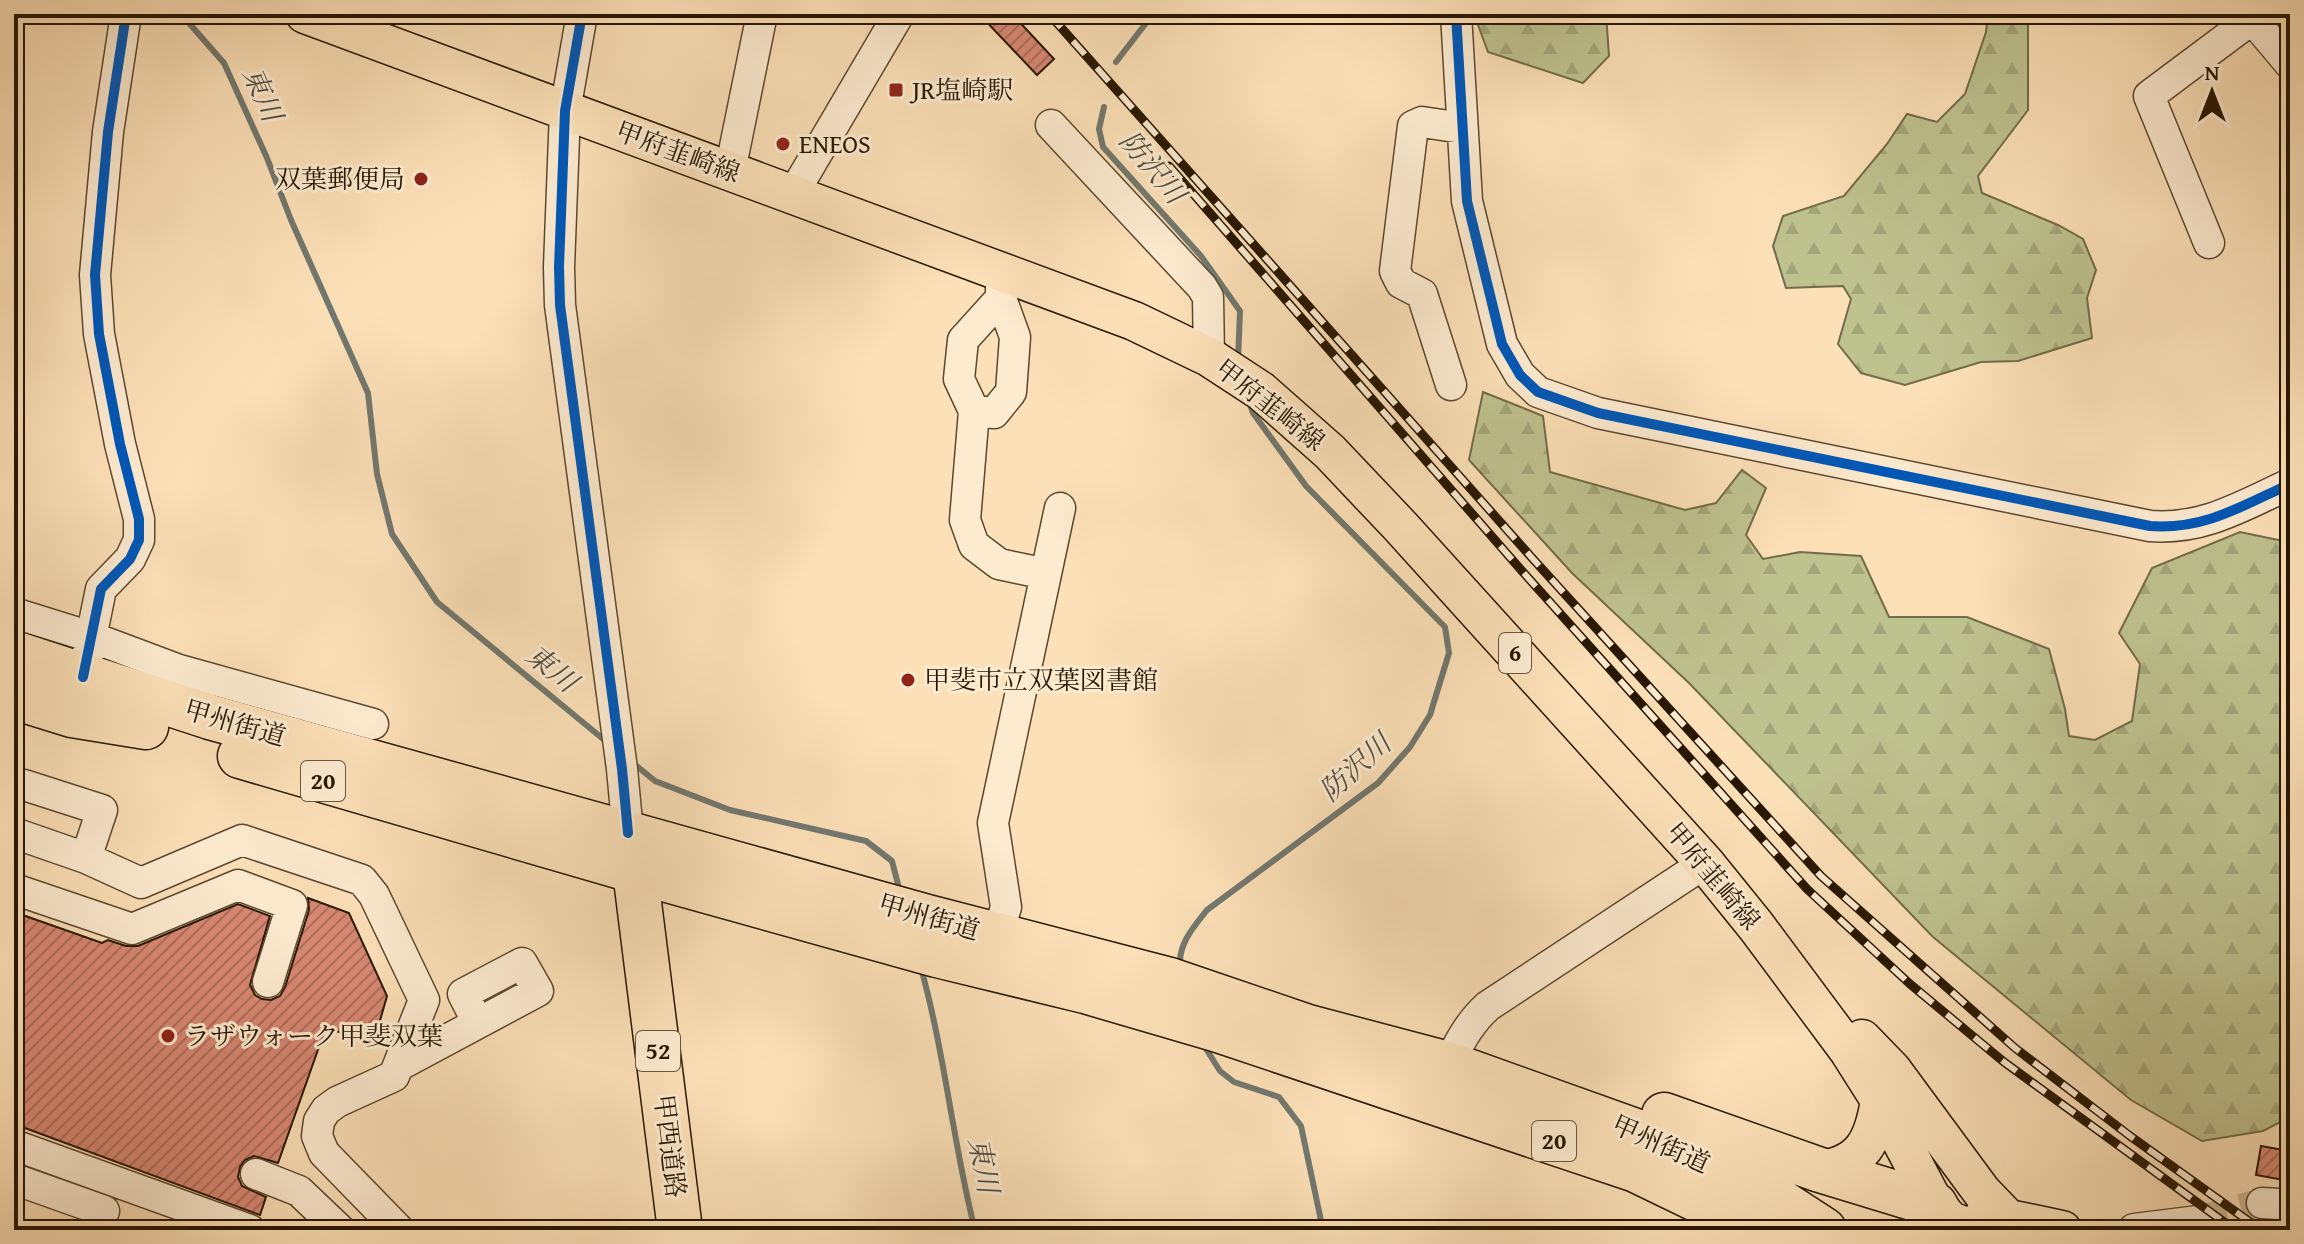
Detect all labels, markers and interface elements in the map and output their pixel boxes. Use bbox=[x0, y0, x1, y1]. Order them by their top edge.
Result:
north arrow bbox=[2172, 52, 2252, 132]
text: N bbox=[2205, 56, 2220, 88]
water label: 東川 bbox=[233, 60, 295, 130]
place label: JR塩崎駅 bbox=[909, 70, 1013, 109]
marker: JR塩崎駅 bbox=[887, 81, 905, 99]
street label: 甲府韮崎線 bbox=[610, 111, 746, 192]
water label: 防沢川 bbox=[1111, 121, 1198, 214]
place label: ENEOS bbox=[799, 124, 871, 163]
marker: ENEOS bbox=[774, 135, 792, 153]
place label: 双葉郵便局 bbox=[275, 159, 405, 198]
marker: 双葉郵便局 bbox=[412, 170, 430, 188]
street label: 甲府韮崎線 bbox=[1207, 349, 1334, 460]
road number: 6 bbox=[1499, 633, 1531, 673]
water label: 東川 bbox=[518, 634, 589, 703]
place label: 甲斐市立双葉図書館 bbox=[924, 660, 1158, 699]
marker: 甲斐市立双葉図書館 bbox=[899, 671, 917, 689]
street label: 甲州街道 bbox=[180, 689, 291, 756]
water label: 防沢川 bbox=[1310, 721, 1402, 810]
road number: 20 bbox=[301, 761, 345, 801]
street label: 甲府韮崎線 bbox=[1657, 813, 1770, 938]
street label: 甲州街道 bbox=[874, 883, 985, 950]
place label: ラザウォーク甲斐双葉 bbox=[184, 1016, 443, 1055]
marker: ラザウォーク甲斐双葉 bbox=[159, 1027, 177, 1045]
road number: 52 bbox=[636, 1031, 680, 1071]
street label: 甲西道路 bbox=[645, 1092, 696, 1200]
street label: 甲州街道 bbox=[1606, 1105, 1717, 1183]
road number: 20 bbox=[1532, 1121, 1576, 1161]
water label: 東川 bbox=[959, 1133, 1011, 1199]

